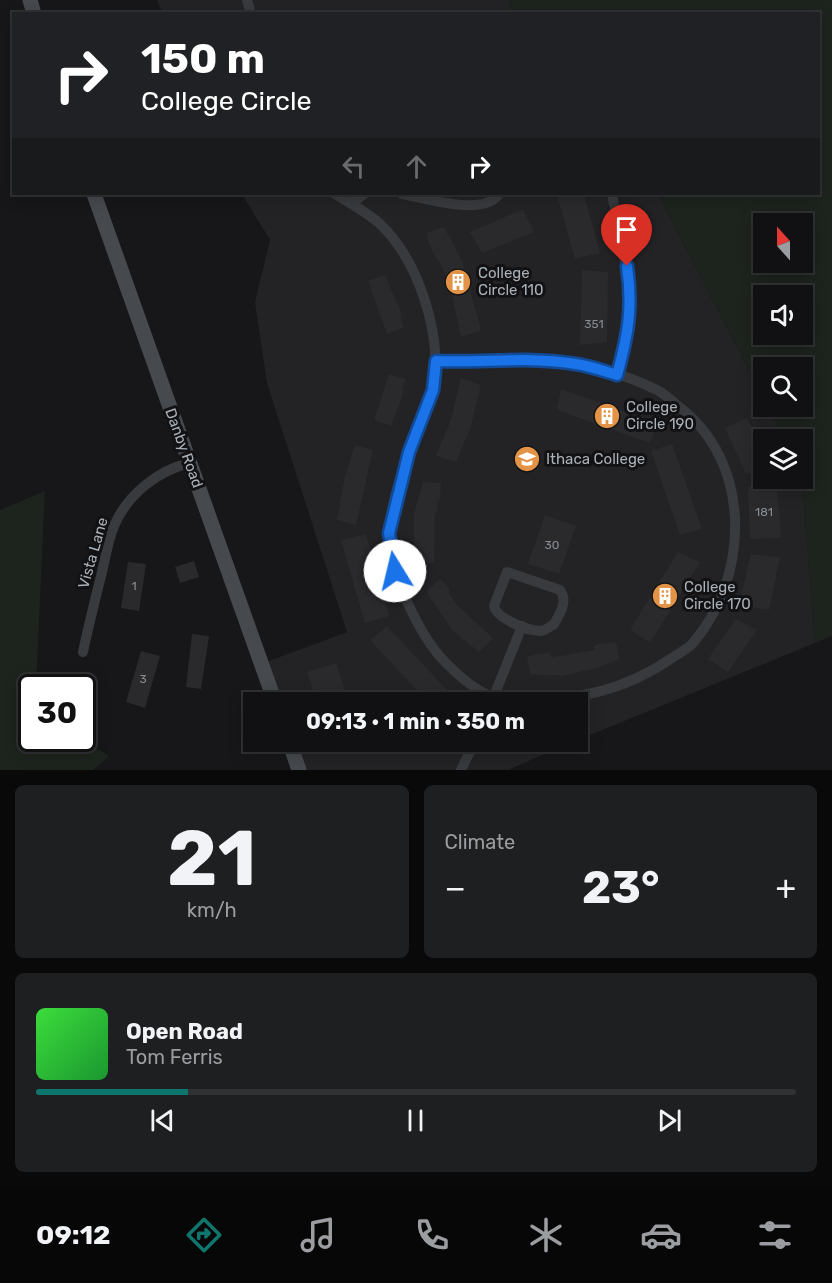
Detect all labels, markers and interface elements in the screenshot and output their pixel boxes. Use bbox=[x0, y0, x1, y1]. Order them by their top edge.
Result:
text: 150 m bbox=[141, 34, 265, 84]
icon: right bbox=[42, 36, 120, 114]
text: College Circle bbox=[141, 85, 312, 117]
icon: left bbox=[337, 150, 370, 183]
icon: ahead bbox=[400, 150, 433, 183]
icon: right bbox=[463, 150, 496, 183]
pin bbox=[601, 204, 652, 266]
icon: arrive bbox=[610, 213, 643, 246]
north arrow bbox=[753, 213, 813, 273]
map controls bbox=[753, 213, 813, 489]
place label: College Circle 110 bbox=[478, 264, 544, 299]
building icon: College Circle 110 bbox=[443, 267, 473, 297]
button: sound bbox=[753, 285, 813, 345]
house number: 351 bbox=[584, 317, 604, 331]
button: search bbox=[753, 357, 813, 417]
place label: College Circle 190 bbox=[626, 398, 694, 433]
building icon: College Circle 190 bbox=[592, 401, 622, 431]
street label: Danby Road bbox=[161, 406, 207, 490]
button: layers bbox=[753, 429, 813, 489]
school or university icon: Ithaca College bbox=[512, 444, 542, 474]
place label: Ithaca College bbox=[546, 450, 645, 468]
house number: 181 bbox=[755, 505, 773, 519]
street label: Vista Lane bbox=[74, 515, 112, 591]
house number: 30 bbox=[545, 538, 559, 552]
position arrow bbox=[363, 539, 427, 603]
place label: College Circle 170 bbox=[684, 578, 751, 613]
house number: 1 bbox=[131, 579, 137, 593]
building icon: College Circle 170 bbox=[650, 581, 680, 611]
house number: 3 bbox=[139, 672, 147, 686]
speed limit sign: 30 bbox=[18, 674, 96, 752]
text: 09:13 · 1 min · 350 m bbox=[306, 708, 525, 735]
text: 21 bbox=[167, 812, 256, 905]
text: Climate bbox=[445, 830, 515, 854]
text: 23° bbox=[582, 861, 659, 914]
text: − bbox=[445, 868, 466, 907]
text: + bbox=[775, 868, 796, 907]
text: km/h bbox=[187, 898, 237, 922]
text: Open Road bbox=[126, 1018, 243, 1045]
text: Tom Ferris bbox=[126, 1045, 223, 1069]
icon: previous bbox=[146, 1104, 179, 1137]
icon: pause bbox=[399, 1104, 432, 1137]
icon: next bbox=[653, 1104, 686, 1137]
icon: directions bbox=[183, 1214, 225, 1256]
icon: music bbox=[297, 1214, 339, 1256]
icon: phone bbox=[411, 1214, 453, 1256]
icon: climate bbox=[525, 1214, 567, 1256]
icon: car bbox=[640, 1214, 682, 1256]
icon: filters bbox=[754, 1214, 796, 1256]
text: 09:12 bbox=[36, 1219, 111, 1251]

